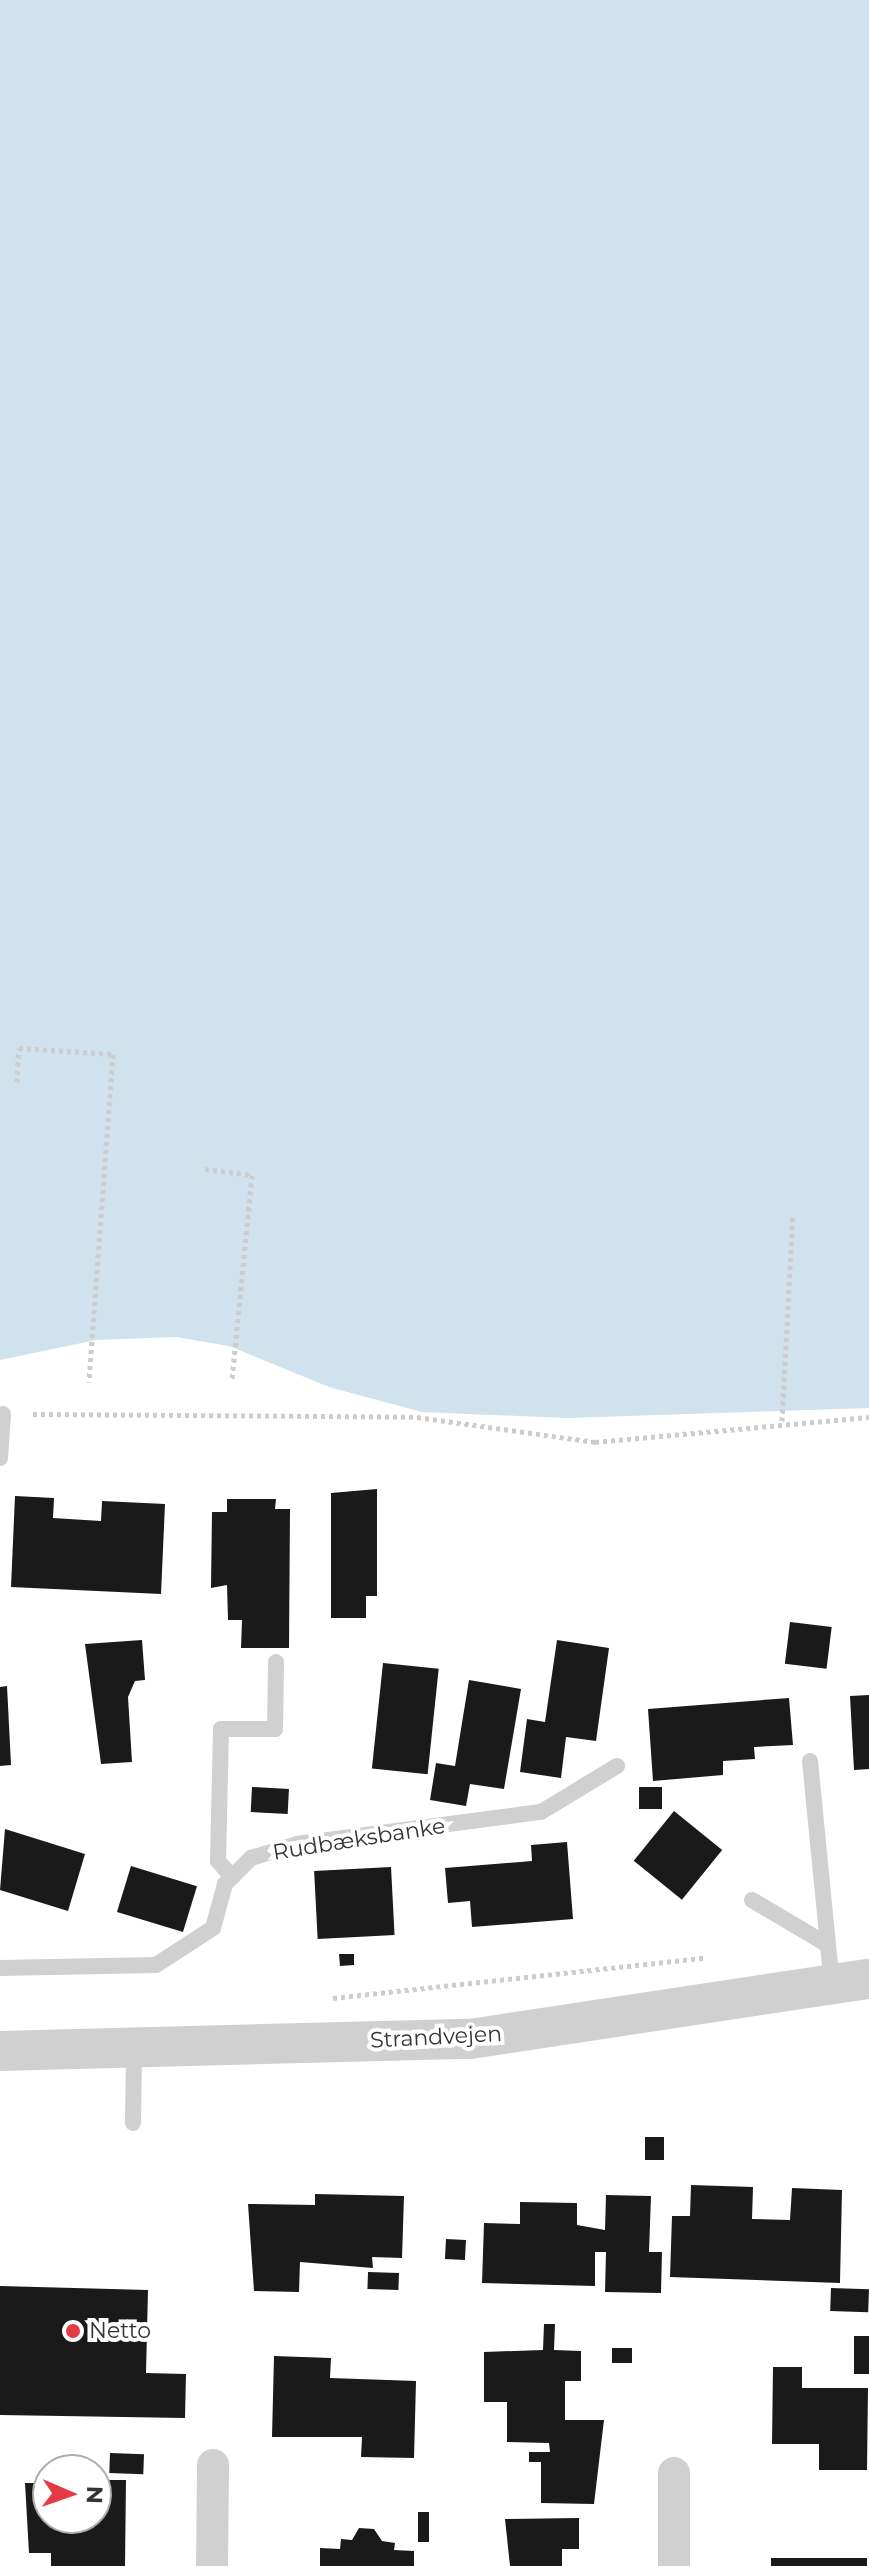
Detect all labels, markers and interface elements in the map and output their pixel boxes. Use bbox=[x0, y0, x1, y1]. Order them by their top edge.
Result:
street label: Rudbæksbanke bbox=[271, 1812, 447, 1866]
street label: Strandvejen bbox=[369, 2020, 503, 2054]
place label: Netto bbox=[89, 2318, 151, 2344]
marker: Netto bbox=[64, 2322, 82, 2340]
north arrow bbox=[32, 2454, 112, 2534]
text: N bbox=[81, 2485, 108, 2504]

